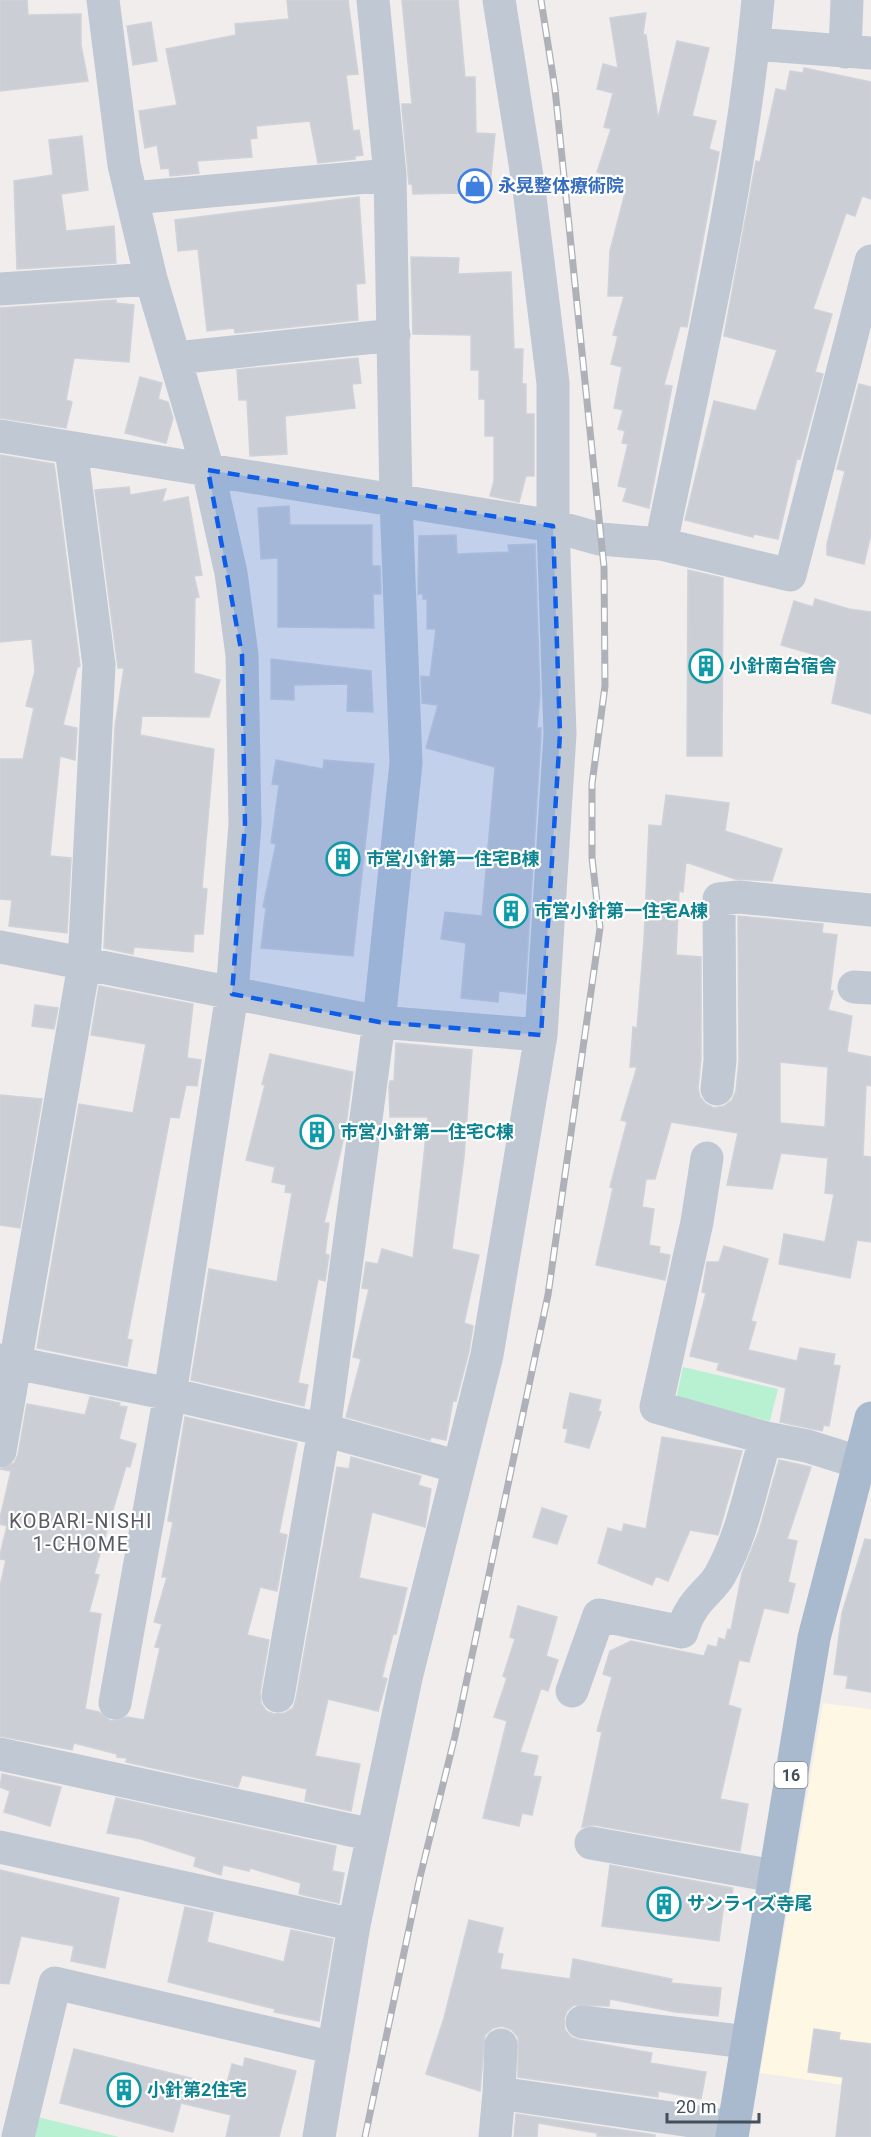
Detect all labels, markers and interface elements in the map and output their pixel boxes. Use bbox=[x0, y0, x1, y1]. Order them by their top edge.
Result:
shop icon: 永晃整体療術院 bbox=[457, 168, 493, 204]
place label: 永晃整体療術院 bbox=[498, 175, 624, 196]
building icon: 小針南台宿舎 bbox=[688, 648, 724, 684]
place label: 小針南台宿舎 bbox=[729, 655, 837, 676]
building icon: 市営小針第一住宅B棟 bbox=[325, 841, 361, 877]
place label: 市営小針第一住宅B棟 bbox=[366, 848, 540, 869]
building icon: 市営小針第一住宅A棟 bbox=[493, 893, 529, 929]
place label: 市営小針第一住宅A棟 bbox=[534, 900, 708, 921]
building icon: 市営小針第一住宅C棟 bbox=[299, 1114, 335, 1150]
place label: 市営小針第一住宅C棟 bbox=[340, 1121, 514, 1142]
district label: KOBARI-NISHI 1-CHOME bbox=[9, 1509, 153, 1556]
road number: 16 bbox=[774, 1762, 808, 1788]
building icon: サンライズ寺尾 bbox=[646, 1886, 682, 1922]
place label: サンライズ寺尾 bbox=[687, 1893, 812, 1914]
building icon: 小針第2住宅 bbox=[106, 2072, 142, 2108]
place label: 小針第2住宅 bbox=[147, 2079, 247, 2100]
scale bar bbox=[667, 2086, 758, 2124]
text: 20 m bbox=[676, 2096, 716, 2117]

